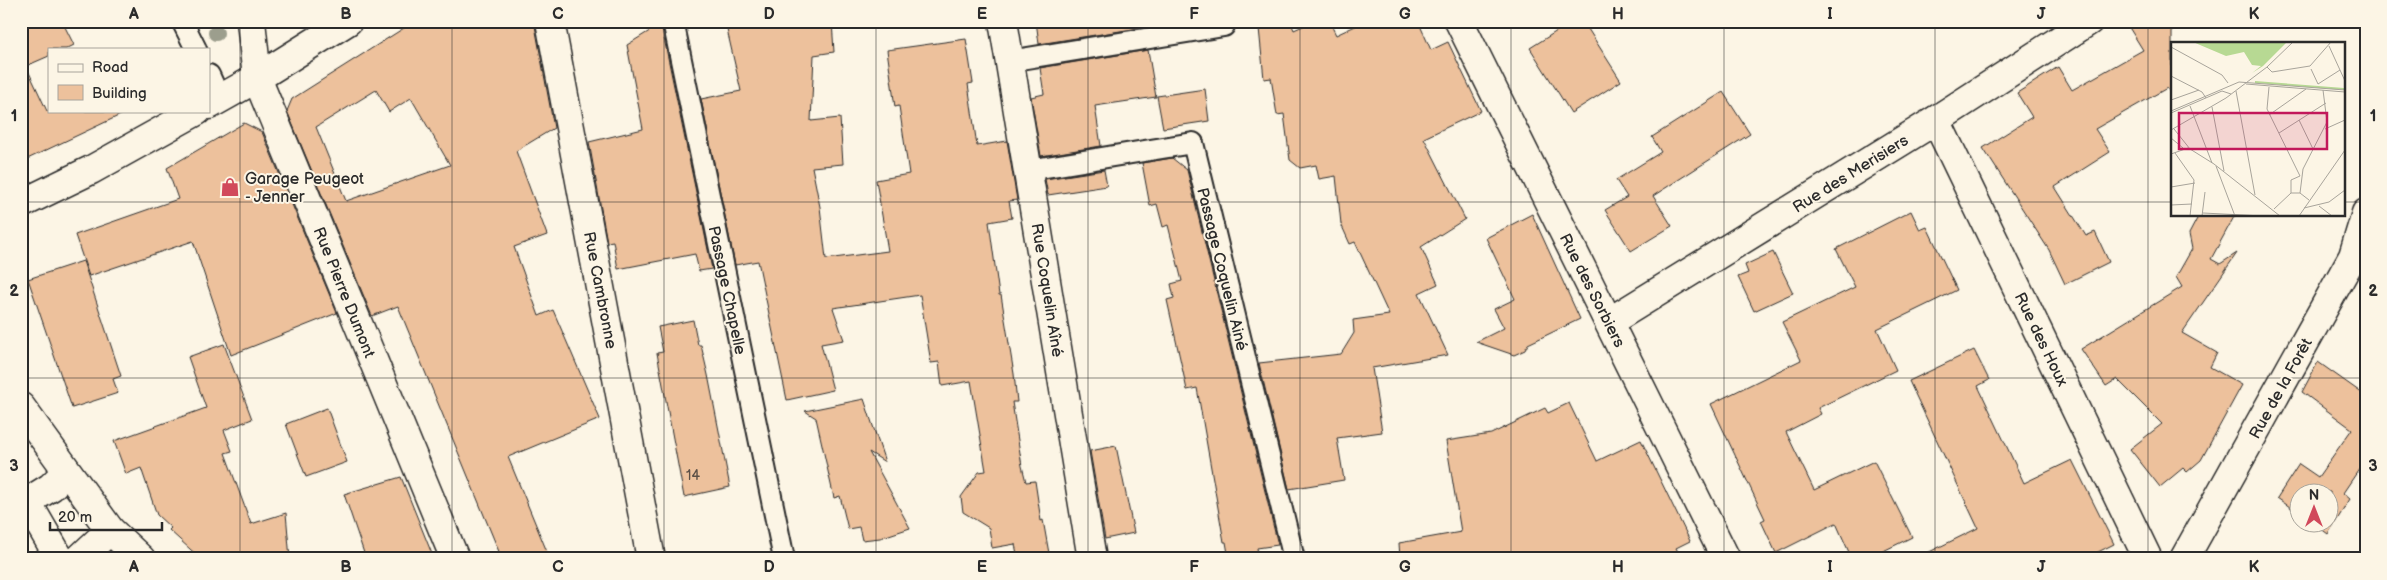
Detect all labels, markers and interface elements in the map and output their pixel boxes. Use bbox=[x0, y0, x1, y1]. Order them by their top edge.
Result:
text: A bbox=[128, 5, 139, 24]
text: B bbox=[340, 5, 352, 24]
text: C bbox=[552, 5, 564, 24]
text: D bbox=[763, 5, 775, 24]
text: E bbox=[977, 5, 987, 24]
text: F bbox=[1189, 5, 1199, 24]
text: G bbox=[1399, 5, 1411, 24]
text: H bbox=[1612, 5, 1624, 24]
text: I bbox=[1827, 5, 1833, 24]
text: J bbox=[2037, 5, 2046, 24]
text: K bbox=[2249, 5, 2260, 24]
inset map bbox=[2171, 42, 2344, 216]
legend bbox=[48, 48, 210, 112]
text: Road bbox=[92, 58, 128, 77]
text: Building bbox=[92, 84, 147, 103]
text: 1 bbox=[11, 107, 17, 126]
text: 1 bbox=[2370, 107, 2376, 126]
street label: Rue des Merisiers bbox=[1790, 131, 1912, 217]
place label: Garage Peugeot - Jenner bbox=[245, 170, 364, 207]
shop icon: Garage Peugeot - Jenner bbox=[219, 176, 241, 198]
street label: Passage Coquelin Ainé bbox=[1192, 186, 1251, 353]
street label: Rue Coquelin Aîné bbox=[1027, 222, 1067, 359]
street label: Rue Pierre Dumont bbox=[309, 224, 379, 361]
street label: Passage Chapelle bbox=[704, 224, 750, 357]
street label: Rue Cambronne bbox=[579, 230, 620, 351]
street label: Rue des Sorbiers bbox=[1555, 231, 1629, 351]
text: 2 bbox=[9, 282, 19, 301]
text: 2 bbox=[2368, 282, 2378, 301]
street label: Rue des Houx bbox=[2010, 290, 2072, 390]
street label: Rue de la Forêt bbox=[2246, 335, 2317, 442]
text: 3 bbox=[9, 457, 19, 476]
text: 3 bbox=[2368, 457, 2378, 476]
house number: 14 bbox=[686, 467, 700, 484]
north arrow bbox=[2290, 482, 2340, 532]
text: N bbox=[2309, 487, 2319, 504]
scale bar bbox=[50, 500, 162, 532]
text: 20 m bbox=[58, 508, 92, 527]
text: A bbox=[128, 558, 139, 577]
text: B bbox=[340, 558, 352, 577]
text: C bbox=[552, 558, 564, 577]
text: D bbox=[763, 558, 775, 577]
text: E bbox=[977, 558, 987, 577]
text: F bbox=[1189, 558, 1199, 577]
text: G bbox=[1399, 558, 1411, 577]
text: H bbox=[1612, 558, 1624, 577]
text: I bbox=[1827, 558, 1833, 577]
text: J bbox=[2037, 558, 2046, 577]
text: K bbox=[2249, 558, 2260, 577]

